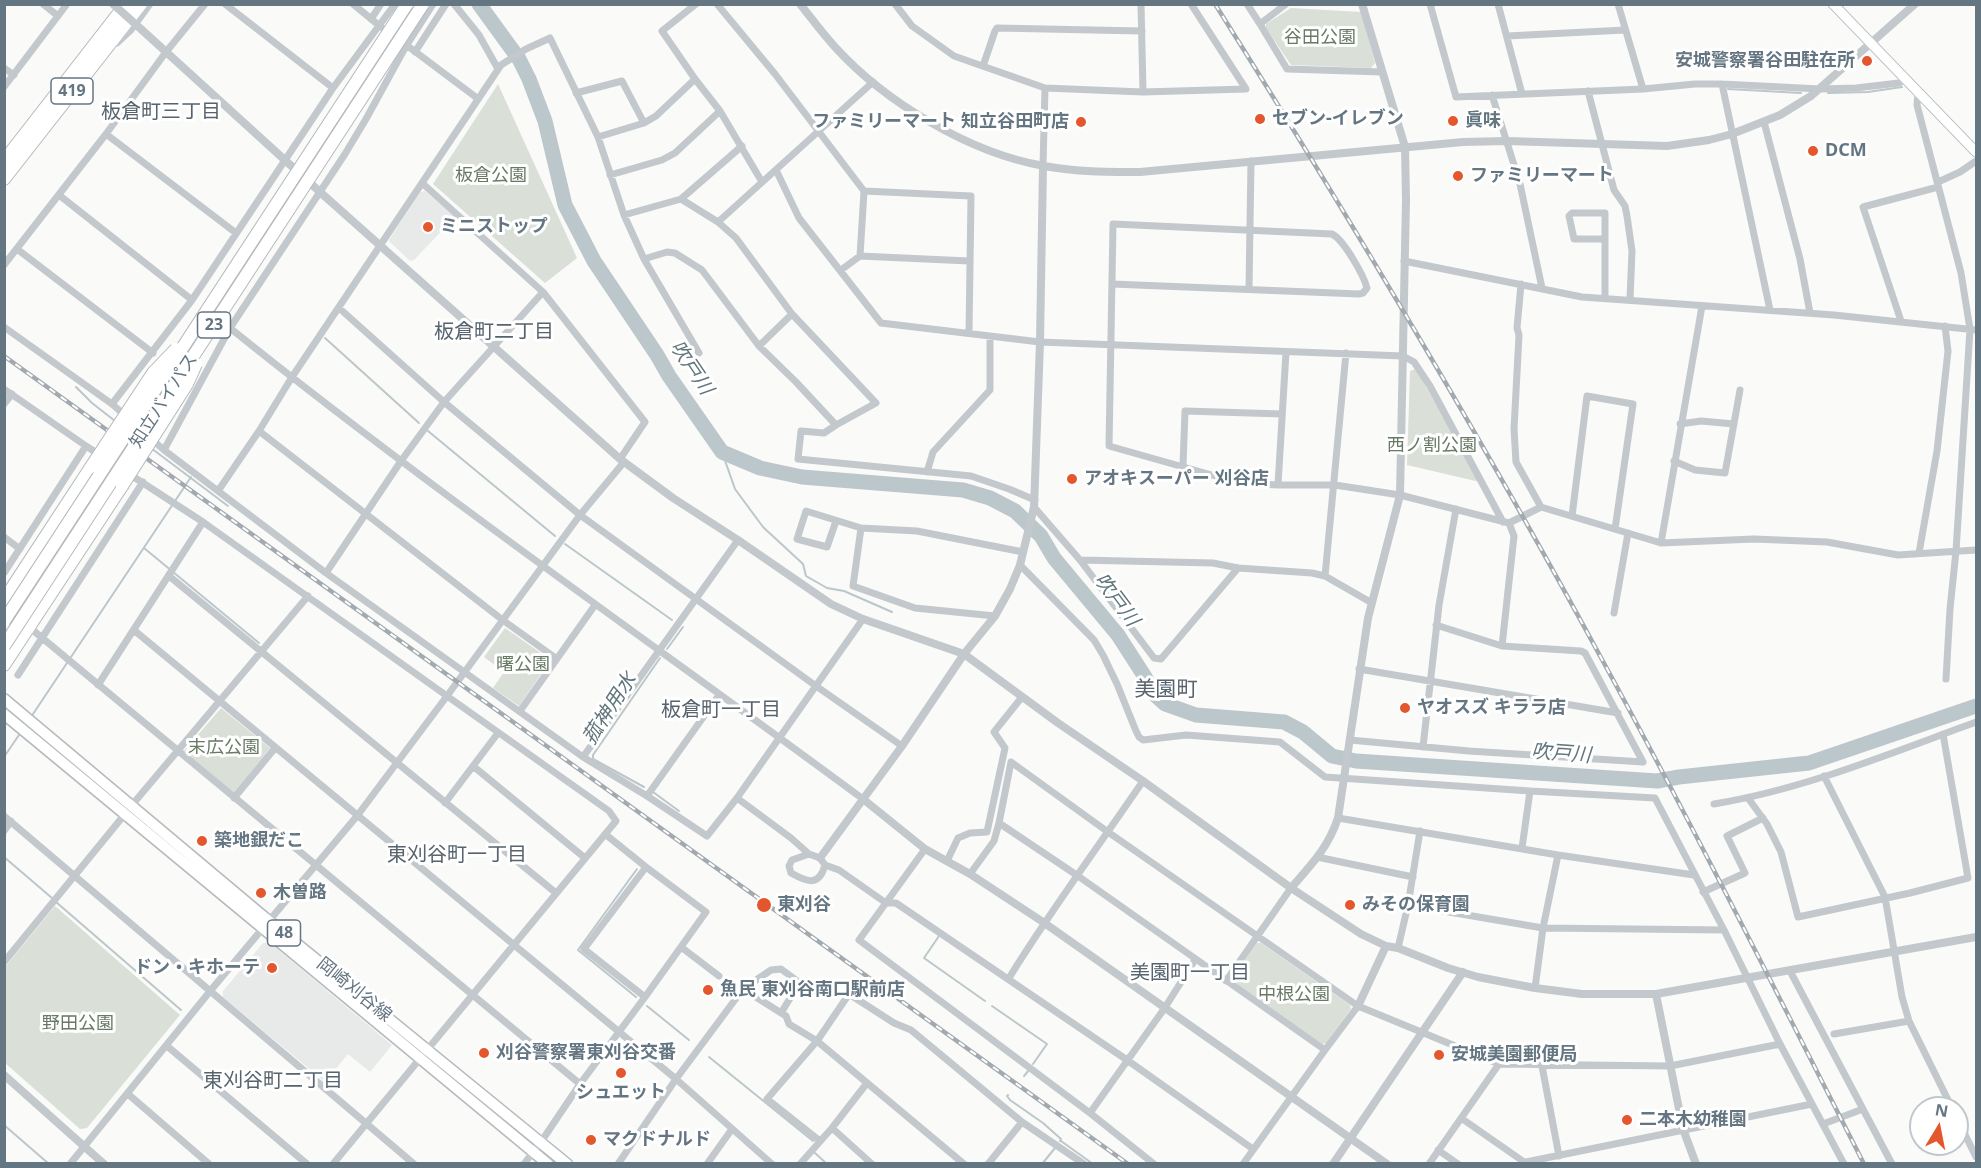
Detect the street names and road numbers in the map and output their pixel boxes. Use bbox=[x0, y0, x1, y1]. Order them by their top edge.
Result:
road number: 419 bbox=[51, 78, 93, 104]
road number: 23 bbox=[198, 312, 230, 338]
street label: 知立バイパス bbox=[126, 350, 202, 452]
road number: 48 bbox=[268, 920, 300, 946]
street label: 岡崎刈谷線 bbox=[312, 953, 396, 1027]

